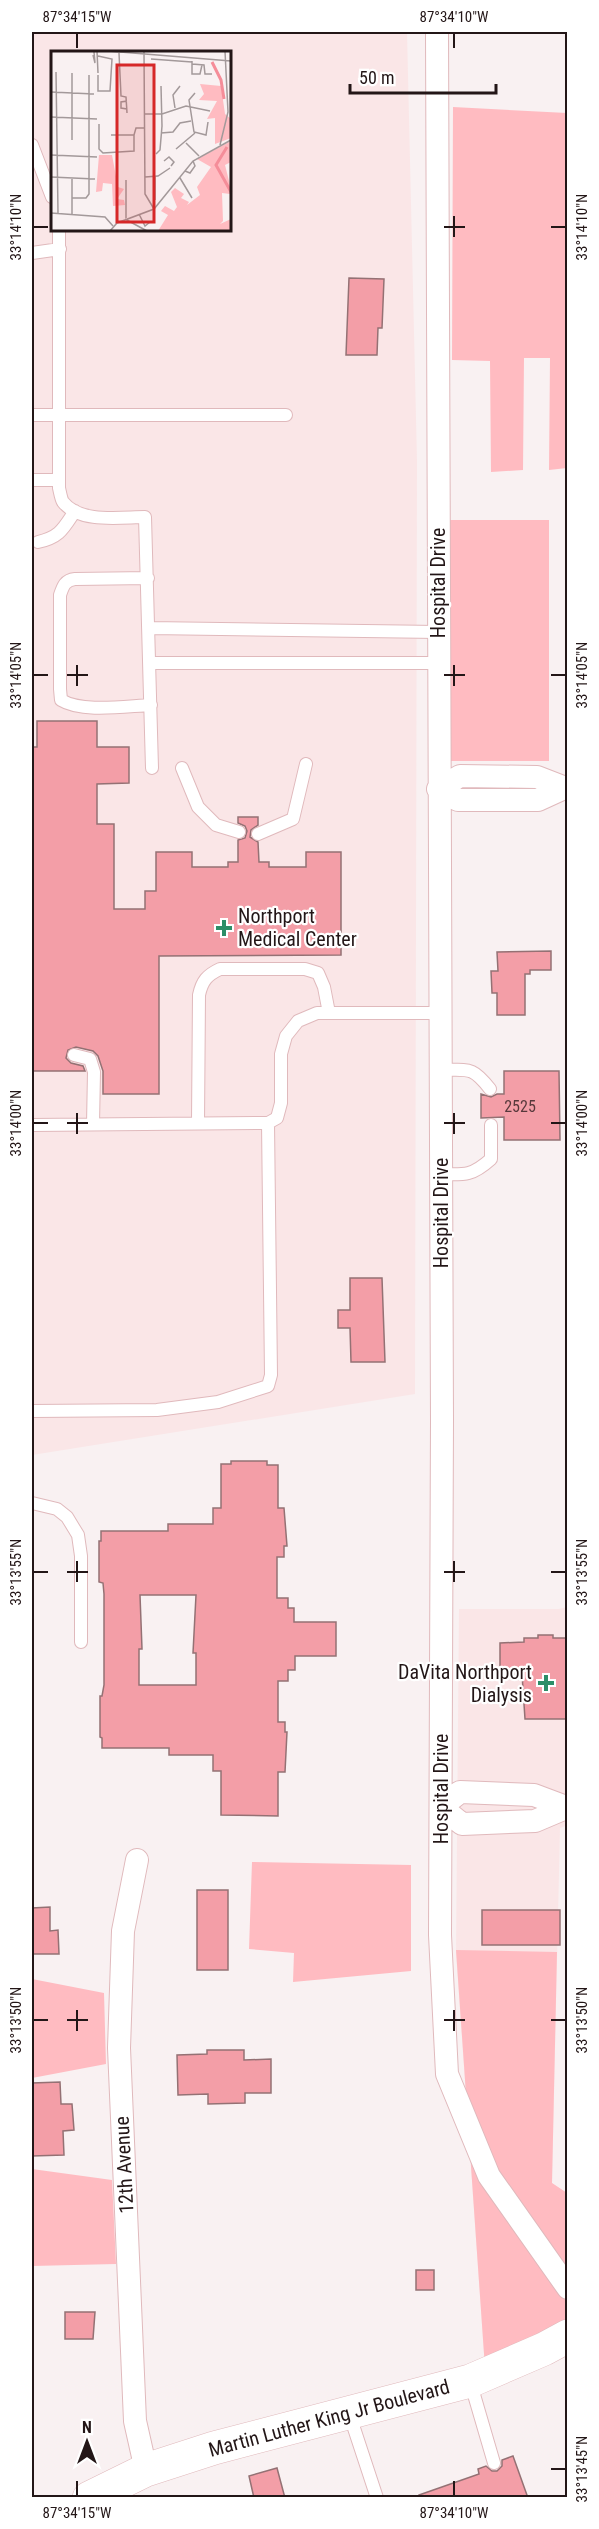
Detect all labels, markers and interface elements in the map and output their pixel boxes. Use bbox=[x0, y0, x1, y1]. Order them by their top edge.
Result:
text: 87°34'15"W bbox=[43, 8, 112, 26]
text: 87°34'10"W bbox=[420, 8, 489, 26]
inset map bbox=[51, 51, 231, 231]
scale bar bbox=[350, 57, 496, 95]
text: 50 m bbox=[359, 67, 394, 88]
text: 33°14'10"N bbox=[7, 194, 25, 260]
text: 33°14'10"N bbox=[573, 194, 591, 260]
street label: Hospital Drive bbox=[426, 528, 450, 638]
text: 33°14'05"N bbox=[7, 642, 25, 708]
text: 33°14'05"N bbox=[573, 642, 591, 708]
place label: Northport Medical Center bbox=[238, 904, 357, 951]
marker: Northport Medical Center bbox=[215, 919, 233, 937]
text: 33°14'00"N bbox=[7, 1090, 25, 1156]
text: 33°14'00"N bbox=[573, 1090, 591, 1156]
house number: 2525 bbox=[504, 1097, 536, 1116]
street label: Hospital Drive bbox=[429, 1158, 453, 1268]
text: 33°13'55"N bbox=[7, 1539, 25, 1605]
text: 33°13'55"N bbox=[573, 1539, 591, 1605]
place label: DaVita Northport Dialysis bbox=[398, 1660, 532, 1707]
marker: DaVita Northport Dialysis bbox=[537, 1674, 555, 1692]
street label: Hospital Drive bbox=[429, 1734, 453, 1844]
text: 33°13'50"N bbox=[7, 1987, 25, 2053]
text: 33°13'50"N bbox=[573, 1987, 591, 2053]
street label: 12th Avenue bbox=[109, 2116, 139, 2214]
street label: Martin Luther King Jr Boulevard bbox=[206, 2374, 452, 2462]
north arrow bbox=[57, 2412, 117, 2472]
text: N bbox=[82, 2418, 92, 2437]
text: 33°13'45"N bbox=[573, 2436, 591, 2502]
text: 87°34'15"W bbox=[43, 2504, 112, 2522]
text: 87°34'10"W bbox=[420, 2504, 489, 2522]

